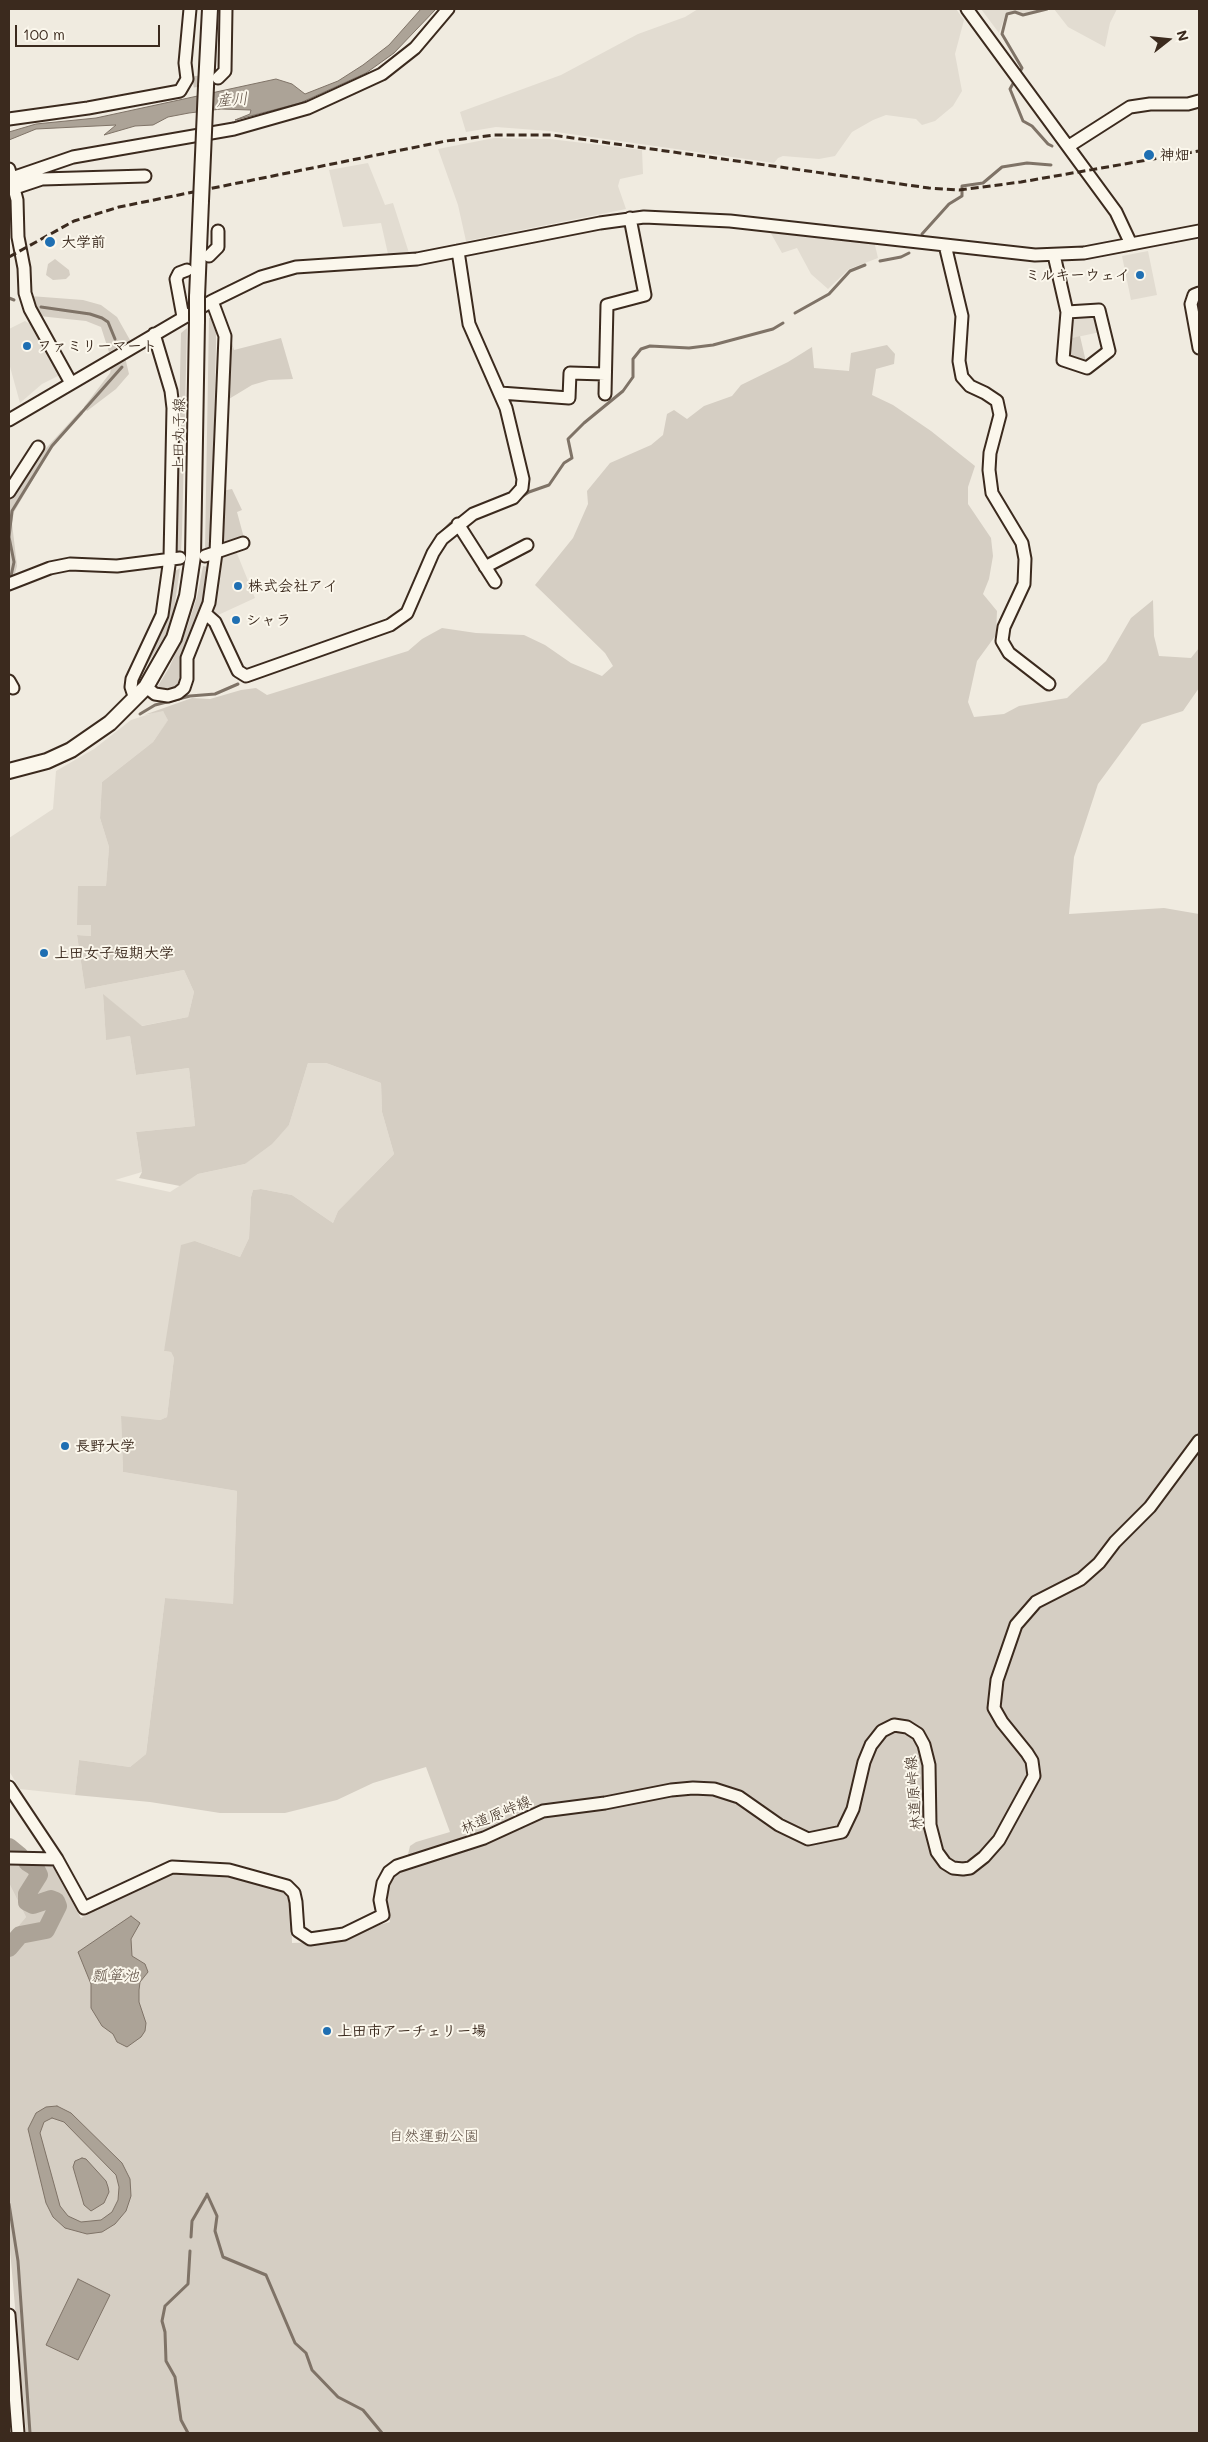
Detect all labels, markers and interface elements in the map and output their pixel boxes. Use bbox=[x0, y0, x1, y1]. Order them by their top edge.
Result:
scale bar bbox=[18, 15, 162, 47]
north arrow bbox=[1143, 15, 1193, 65]
text: 100 m bbox=[23, 24, 65, 44]
text: N bbox=[1172, 28, 1193, 43]
water label: 産川 bbox=[215, 89, 249, 111]
place label: 神畑 bbox=[1160, 146, 1190, 164]
marker: 神畑 bbox=[1142, 148, 1156, 162]
place label: 大学前 bbox=[61, 233, 106, 251]
marker: 大学前 bbox=[43, 235, 57, 249]
place label: ミルキーウェイ bbox=[1025, 266, 1130, 284]
marker: ミルキーウェイ bbox=[1134, 269, 1146, 281]
place label: ファミリーマート bbox=[37, 337, 157, 355]
marker: ファミリーマート bbox=[21, 340, 33, 352]
street label: 上田丸子線 bbox=[169, 397, 189, 473]
place label: 株式会社アイ bbox=[248, 577, 338, 595]
marker: 株式会社アイ bbox=[232, 580, 244, 592]
place label: シャラ bbox=[246, 611, 291, 629]
marker: シャラ bbox=[230, 614, 242, 626]
place label: 上田女子短期大学 bbox=[54, 944, 174, 962]
marker: 上田女子短期大学 bbox=[38, 947, 50, 959]
place label: 長野大学 bbox=[75, 1437, 135, 1455]
marker: 長野大学 bbox=[59, 1440, 71, 1452]
street label: 林道原峠線 bbox=[902, 1755, 926, 1831]
street label: 林道原峠線 bbox=[458, 1792, 534, 1838]
water label: 瓢箪池 bbox=[91, 1966, 139, 1986]
place label: 上田市アーチェリー場 bbox=[337, 2022, 486, 2040]
marker: 上田市アーチェリー場 bbox=[321, 2025, 333, 2037]
park label: 自然運動公園 bbox=[389, 2127, 479, 2145]

